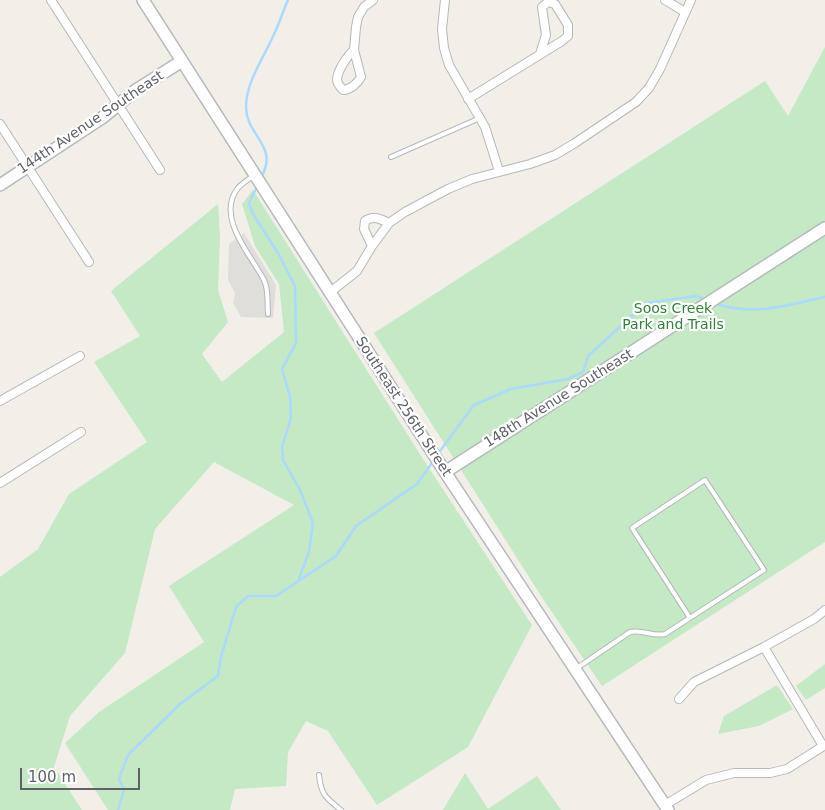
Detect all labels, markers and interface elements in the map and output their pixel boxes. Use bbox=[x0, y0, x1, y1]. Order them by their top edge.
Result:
street label: 144th Avenue Southeast bbox=[15, 68, 167, 178]
park label: Soos Creek Park and Trails bbox=[622, 301, 724, 334]
street label: Southeast 256th Street bbox=[352, 334, 454, 480]
street label: 148th Avenue Southeast bbox=[481, 346, 637, 452]
scale bar bbox=[22, 758, 142, 790]
text: 100 m bbox=[28, 768, 76, 786]

